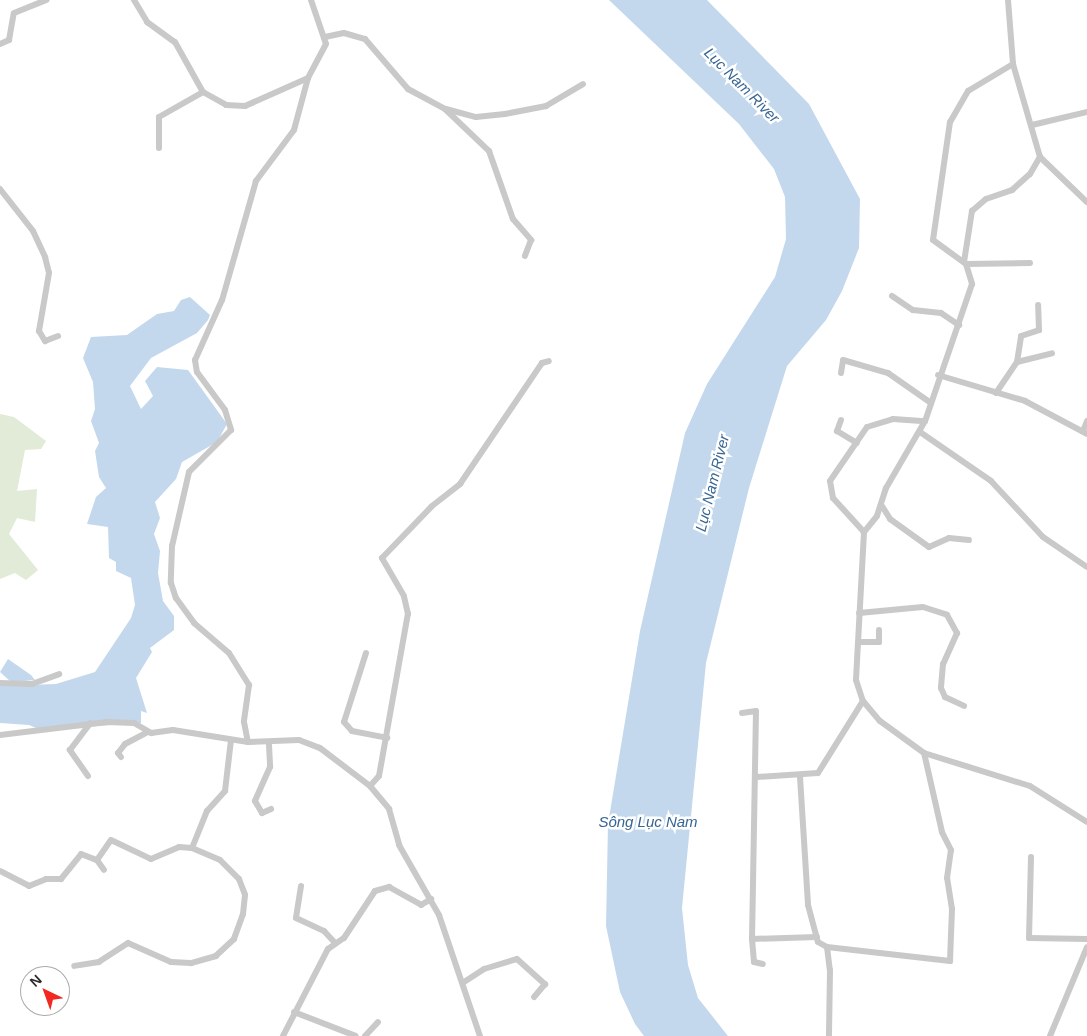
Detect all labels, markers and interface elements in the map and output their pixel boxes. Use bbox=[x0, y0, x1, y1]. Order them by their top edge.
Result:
water label: Lục Nam River bbox=[701, 44, 783, 126]
water label: Lục Nam River bbox=[691, 433, 733, 533]
water label: Sông Lục Nam bbox=[598, 813, 698, 831]
north arrow bbox=[20, 966, 70, 1016]
text: N bbox=[27, 971, 45, 990]

